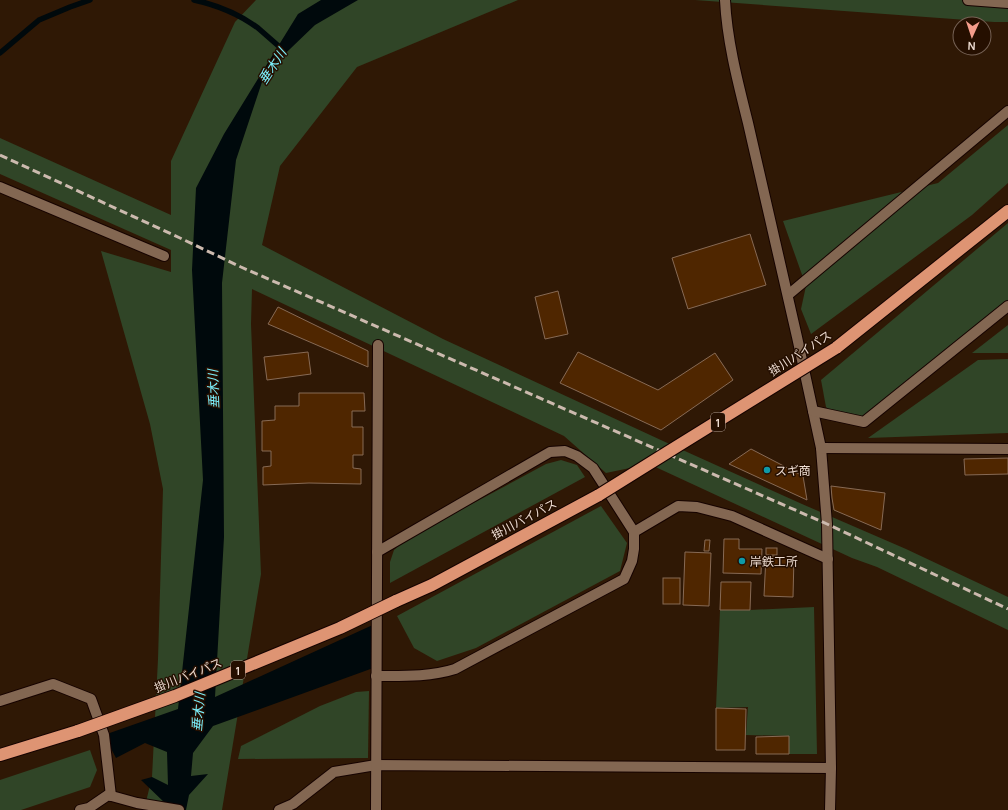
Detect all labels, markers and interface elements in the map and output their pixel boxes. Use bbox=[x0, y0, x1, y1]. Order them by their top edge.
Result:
north arrow bbox=[952, 16, 992, 56]
text: N bbox=[967, 39, 976, 54]
water label: 垂木川 bbox=[254, 43, 291, 87]
street label: 掛川バイパス bbox=[765, 326, 835, 380]
water label: 垂木川 bbox=[203, 367, 223, 409]
road number: 1 bbox=[711, 413, 725, 431]
place label: スギ商 bbox=[775, 462, 811, 479]
marker: スギ商 bbox=[762, 465, 772, 475]
street label: 掛川バイパス bbox=[488, 495, 560, 543]
place label: 岸鉄工所 bbox=[750, 553, 798, 570]
marker: 岸鉄工所 bbox=[737, 556, 747, 566]
street label: 掛川バイパス bbox=[152, 654, 224, 696]
road number: 1 bbox=[231, 661, 245, 679]
water label: 垂木川 bbox=[187, 690, 209, 732]

